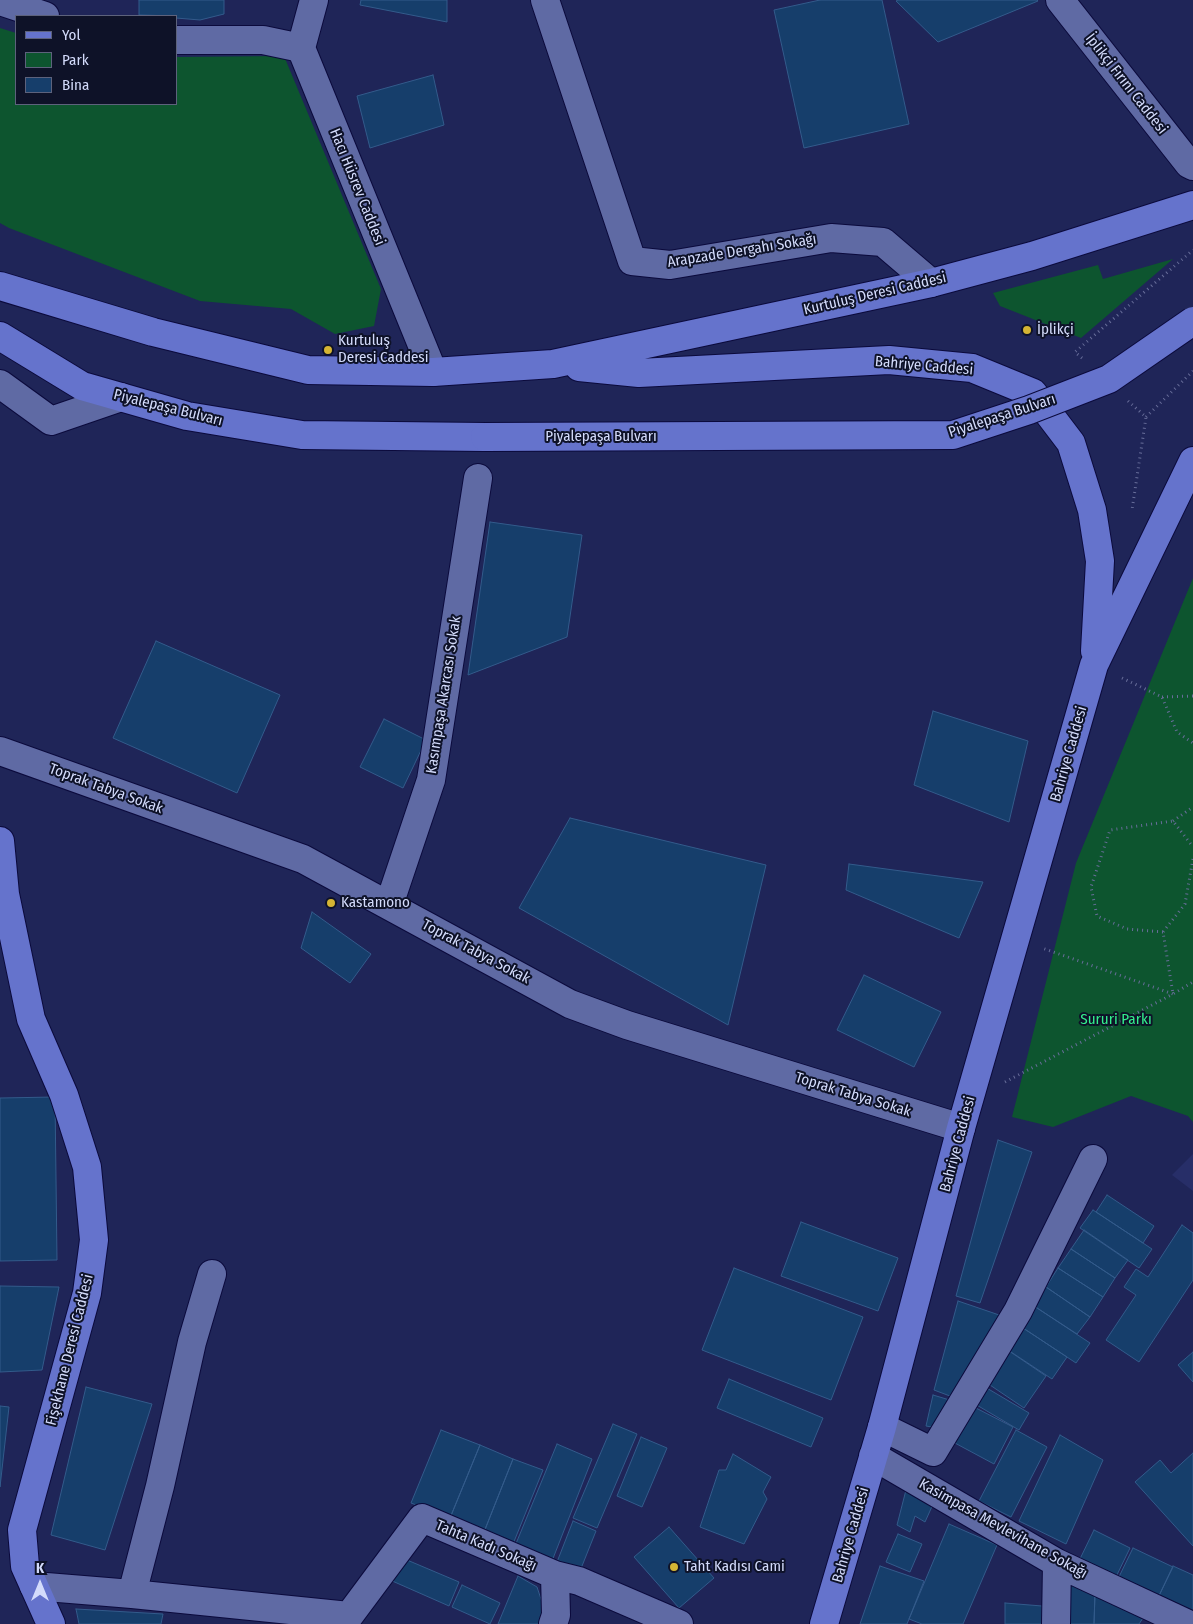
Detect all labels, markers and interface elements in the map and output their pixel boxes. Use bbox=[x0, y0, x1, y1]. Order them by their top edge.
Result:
legend bbox=[15, 15, 178, 105]
text: Yol bbox=[62, 26, 80, 44]
street label: İplikçi Fırını Caddesi bbox=[1081, 30, 1171, 138]
text: Park bbox=[62, 51, 89, 69]
text: Bina bbox=[62, 76, 89, 94]
street label: Hacı Hüsrev Caddesi bbox=[325, 126, 389, 248]
street label: Arapzade Dergahı Sokağı bbox=[666, 230, 818, 272]
street label: Kurtuluş Deresi Caddesi bbox=[802, 269, 948, 319]
place label: İplikçi bbox=[1037, 321, 1074, 339]
marker: İplikçi bbox=[1021, 324, 1033, 336]
place label: Kurtuluş Deresi Caddesi bbox=[338, 332, 429, 367]
marker: Kurtuluş Deresi Caddesi bbox=[322, 344, 334, 356]
street label: Bahriye Caddesi bbox=[874, 353, 974, 379]
street label: Piyalepaşa Bulvarı bbox=[112, 386, 224, 430]
street label: Piyalepaşa Bulvarı bbox=[946, 390, 1058, 442]
street label: Piyalepaşa Bulvarı bbox=[545, 428, 657, 446]
street label: Kasımpaşa Akarcası Sokak bbox=[423, 615, 465, 775]
street label: Bahriye Caddesi bbox=[1047, 704, 1091, 804]
street label: Toprak Tabya Sokak bbox=[47, 760, 165, 818]
place label: Kastamono bbox=[341, 894, 410, 912]
marker: Kastamono bbox=[325, 897, 337, 909]
street label: Toprak Tabya Sokak bbox=[419, 916, 533, 988]
park label: Sururi Parkı bbox=[1080, 1011, 1152, 1029]
street label: Toprak Tabya Sokak bbox=[793, 1069, 913, 1121]
street label: Bahriye Caddesi bbox=[937, 1094, 979, 1194]
street label: Fişekhane Deresi Caddesi bbox=[42, 1272, 98, 1428]
street label: Kasimpasa Mevlevihane Sokağı bbox=[916, 1475, 1090, 1583]
street label: Bahriye Caddesi bbox=[829, 1485, 873, 1585]
street label: Tahta Kadı Sokağı bbox=[433, 1517, 539, 1575]
place label: Taht Kadısı Cami bbox=[684, 1558, 785, 1576]
north arrow bbox=[15, 1559, 65, 1609]
text: K bbox=[36, 1560, 44, 1577]
marker: Taht Kadısı Cami bbox=[668, 1561, 680, 1573]

